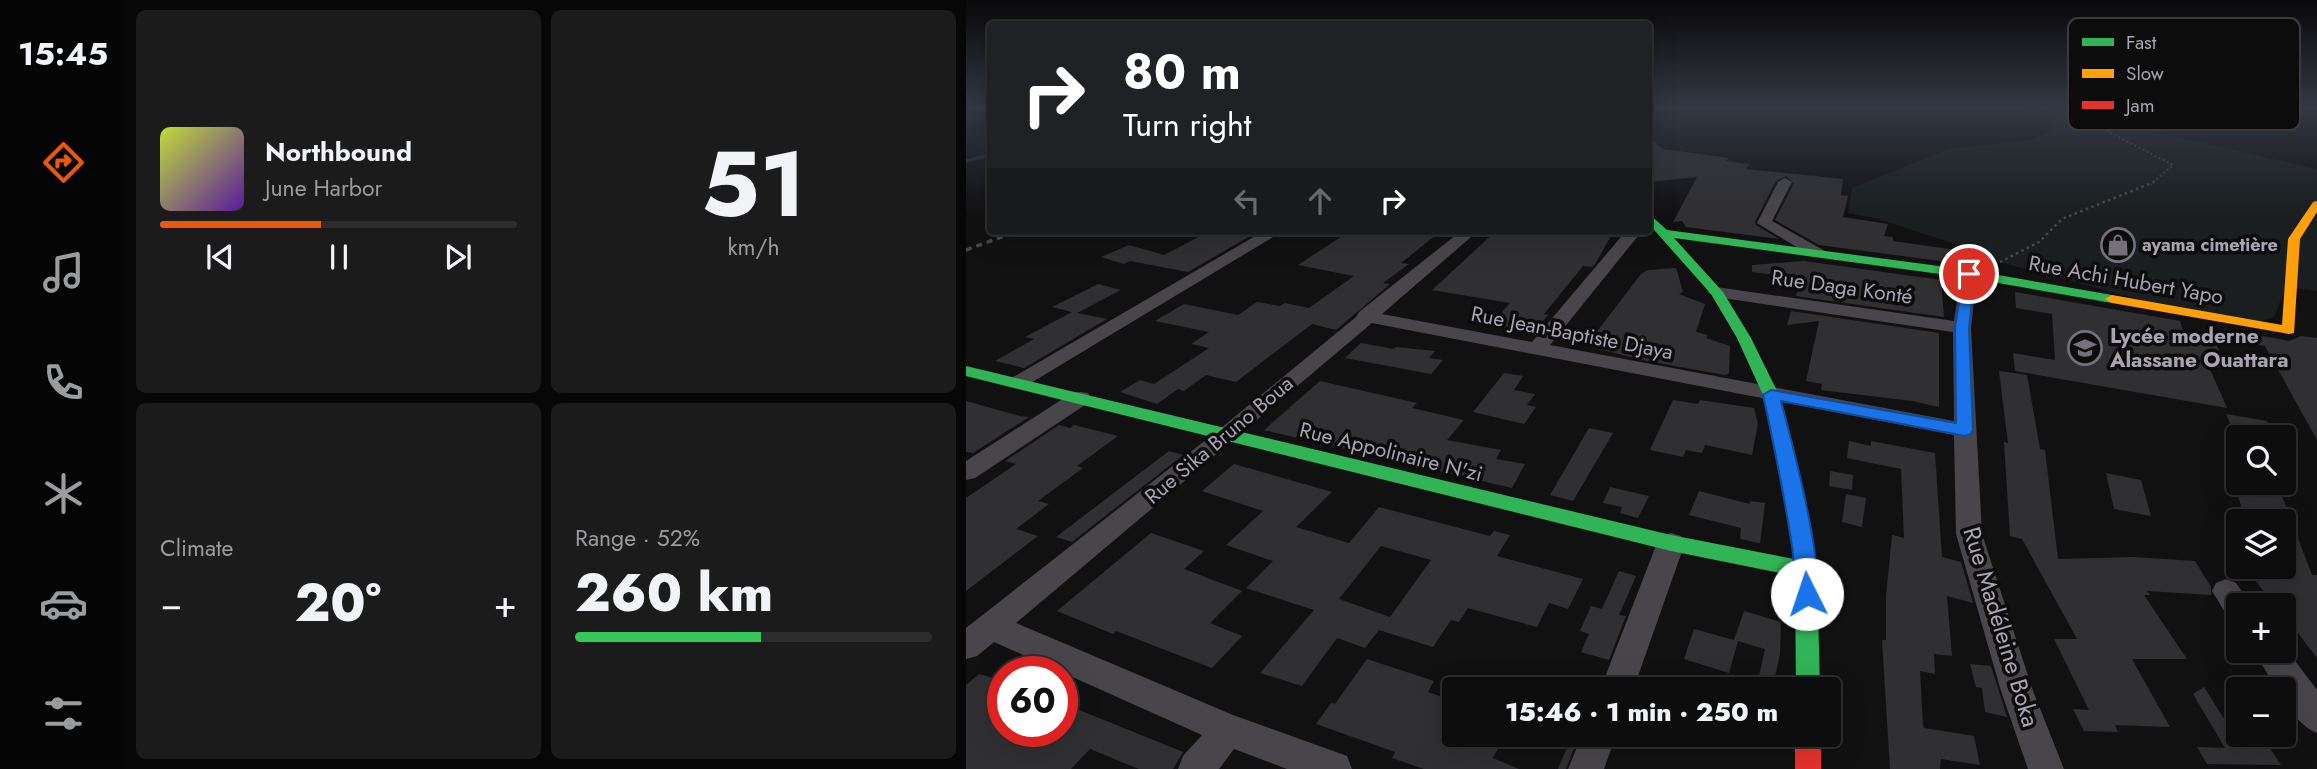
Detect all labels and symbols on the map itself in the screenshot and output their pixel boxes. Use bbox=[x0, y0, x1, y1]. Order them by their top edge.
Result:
legend bbox=[2068, 18, 2300, 130]
text: Fast bbox=[2126, 29, 2157, 56]
text: Slow bbox=[2126, 60, 2164, 87]
text: Jam bbox=[2123, 92, 2155, 119]
shop icon: ayama cimetière bbox=[2099, 226, 2137, 264]
place label: ayama cimetière bbox=[2142, 232, 2278, 258]
pin bbox=[1939, 244, 1999, 304]
street label: Rue Achi Hubert Yapo bbox=[2026, 248, 2226, 312]
street label: Rue Daga Konté bbox=[1769, 262, 1915, 312]
street label: Rue Jean-Baptiste Djaya bbox=[1468, 299, 1676, 367]
place label: Lycée moderne Alassane Ouattara bbox=[2109, 321, 2289, 375]
school or university icon: Lycée moderne Alassane Ouattara bbox=[2066, 329, 2104, 367]
street label: Rue Sika Bruno Boua bbox=[1138, 369, 1300, 511]
street label: Rue Appolinaire N'zi bbox=[1296, 415, 1486, 489]
street label: Rue Madéleine Boka bbox=[1954, 523, 2049, 731]
position arrow bbox=[1770, 557, 1844, 631]
speed limit sign: 60 bbox=[987, 656, 1078, 747]

